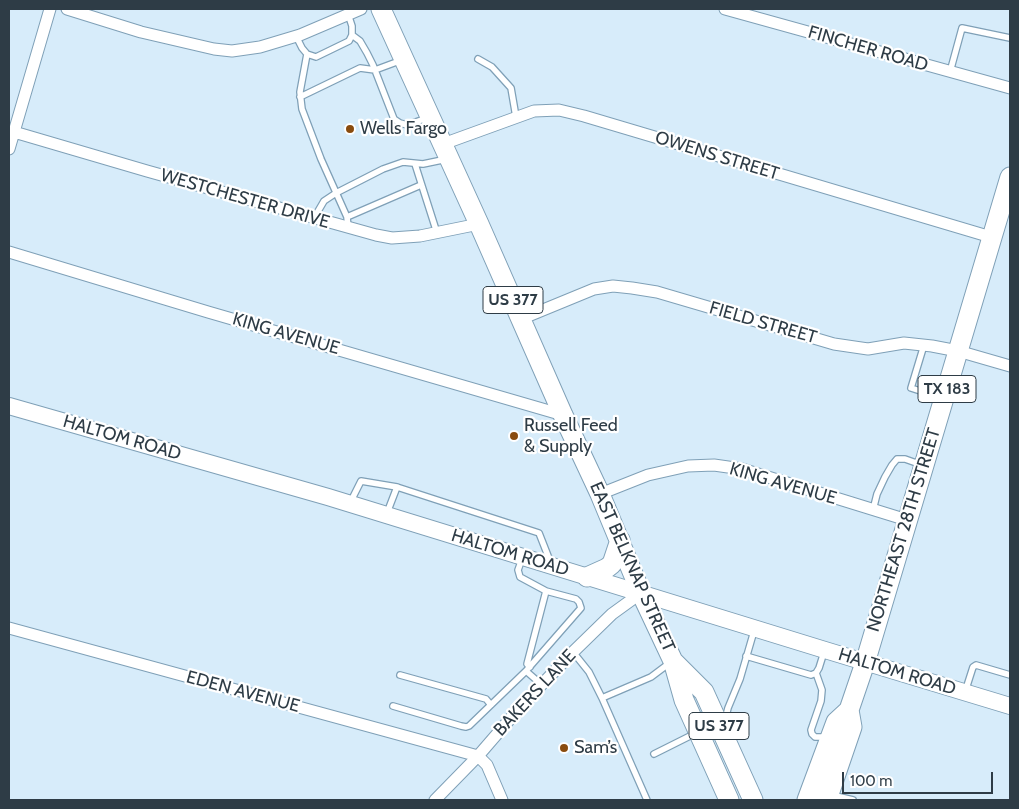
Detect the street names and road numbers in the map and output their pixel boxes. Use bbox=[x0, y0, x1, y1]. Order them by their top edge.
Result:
street label: FINCHER ROAD bbox=[805, 22, 931, 76]
street label: OWENS STREET bbox=[652, 127, 782, 185]
street label: WESTCHESTER DRIVE bbox=[158, 165, 332, 233]
road number: US 377 bbox=[483, 286, 543, 314]
street label: FIELD STREET bbox=[707, 297, 819, 349]
street label: KING AVENUE bbox=[230, 308, 342, 360]
road number: TX 183 bbox=[918, 376, 976, 402]
street label: HALTOM ROAD bbox=[60, 411, 184, 465]
street label: NORTHEAST 28TH STREET bbox=[863, 426, 945, 634]
street label: KING AVENUE bbox=[727, 458, 839, 510]
street label: EAST BELKNAP STREET bbox=[585, 479, 679, 655]
street label: HALTOM ROAD bbox=[449, 525, 571, 581]
street label: HALTOM ROAD bbox=[836, 644, 958, 700]
street label: BAKERS LANE bbox=[490, 645, 580, 741]
street label: EDEN AVENUE bbox=[184, 666, 302, 718]
road number: US 377 bbox=[689, 712, 749, 739]

